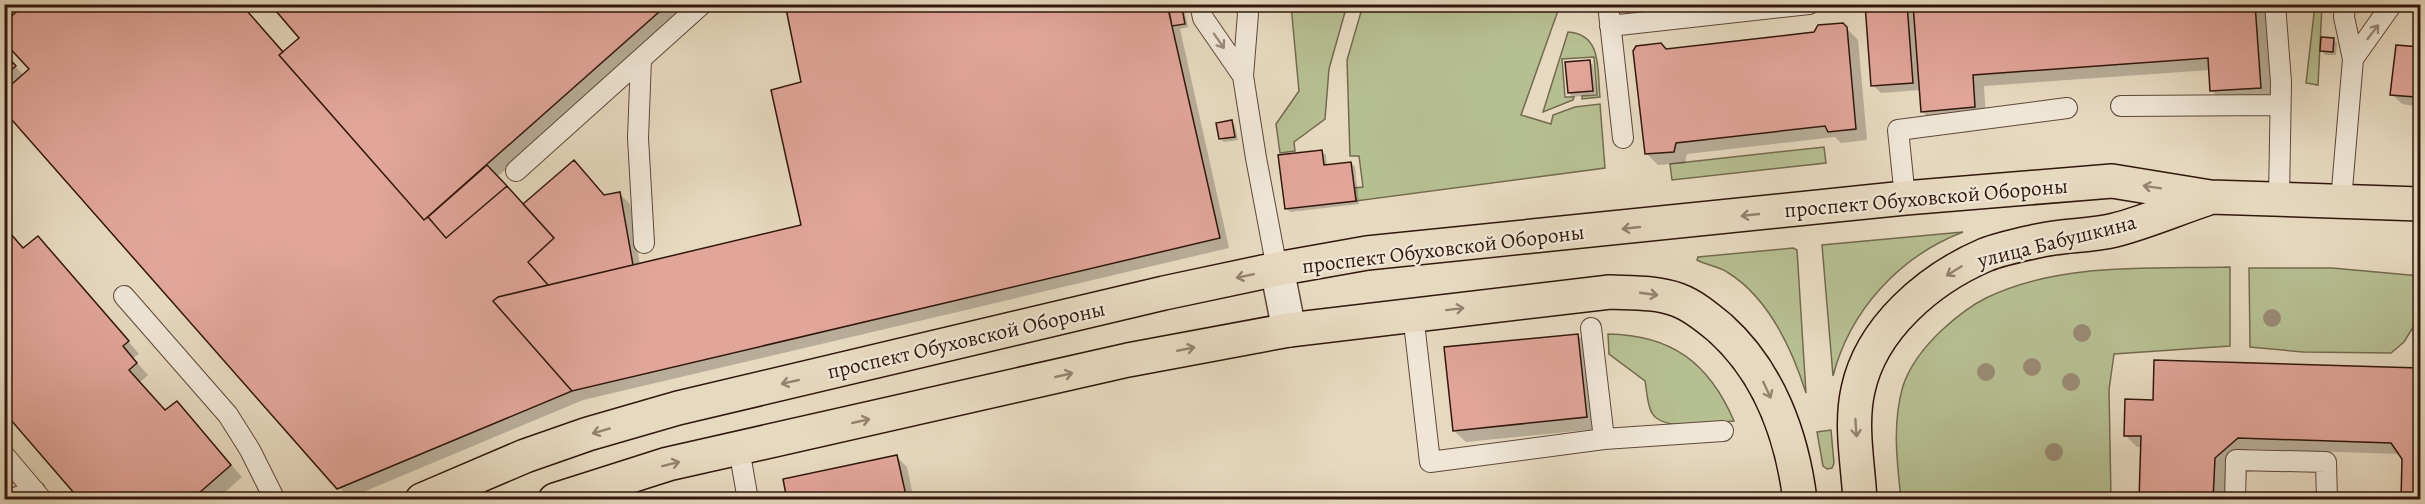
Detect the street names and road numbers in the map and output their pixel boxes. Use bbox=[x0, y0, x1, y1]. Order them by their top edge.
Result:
street label: проспект Обуховской Обороны bbox=[1783, 172, 2069, 224]
street label: улица Бабушкина bbox=[1974, 208, 2140, 274]
street label: проспект Обуховской Обороны bbox=[1300, 218, 1586, 280]
street label: проспект Обуховской Обороны bbox=[824, 294, 1108, 386]

